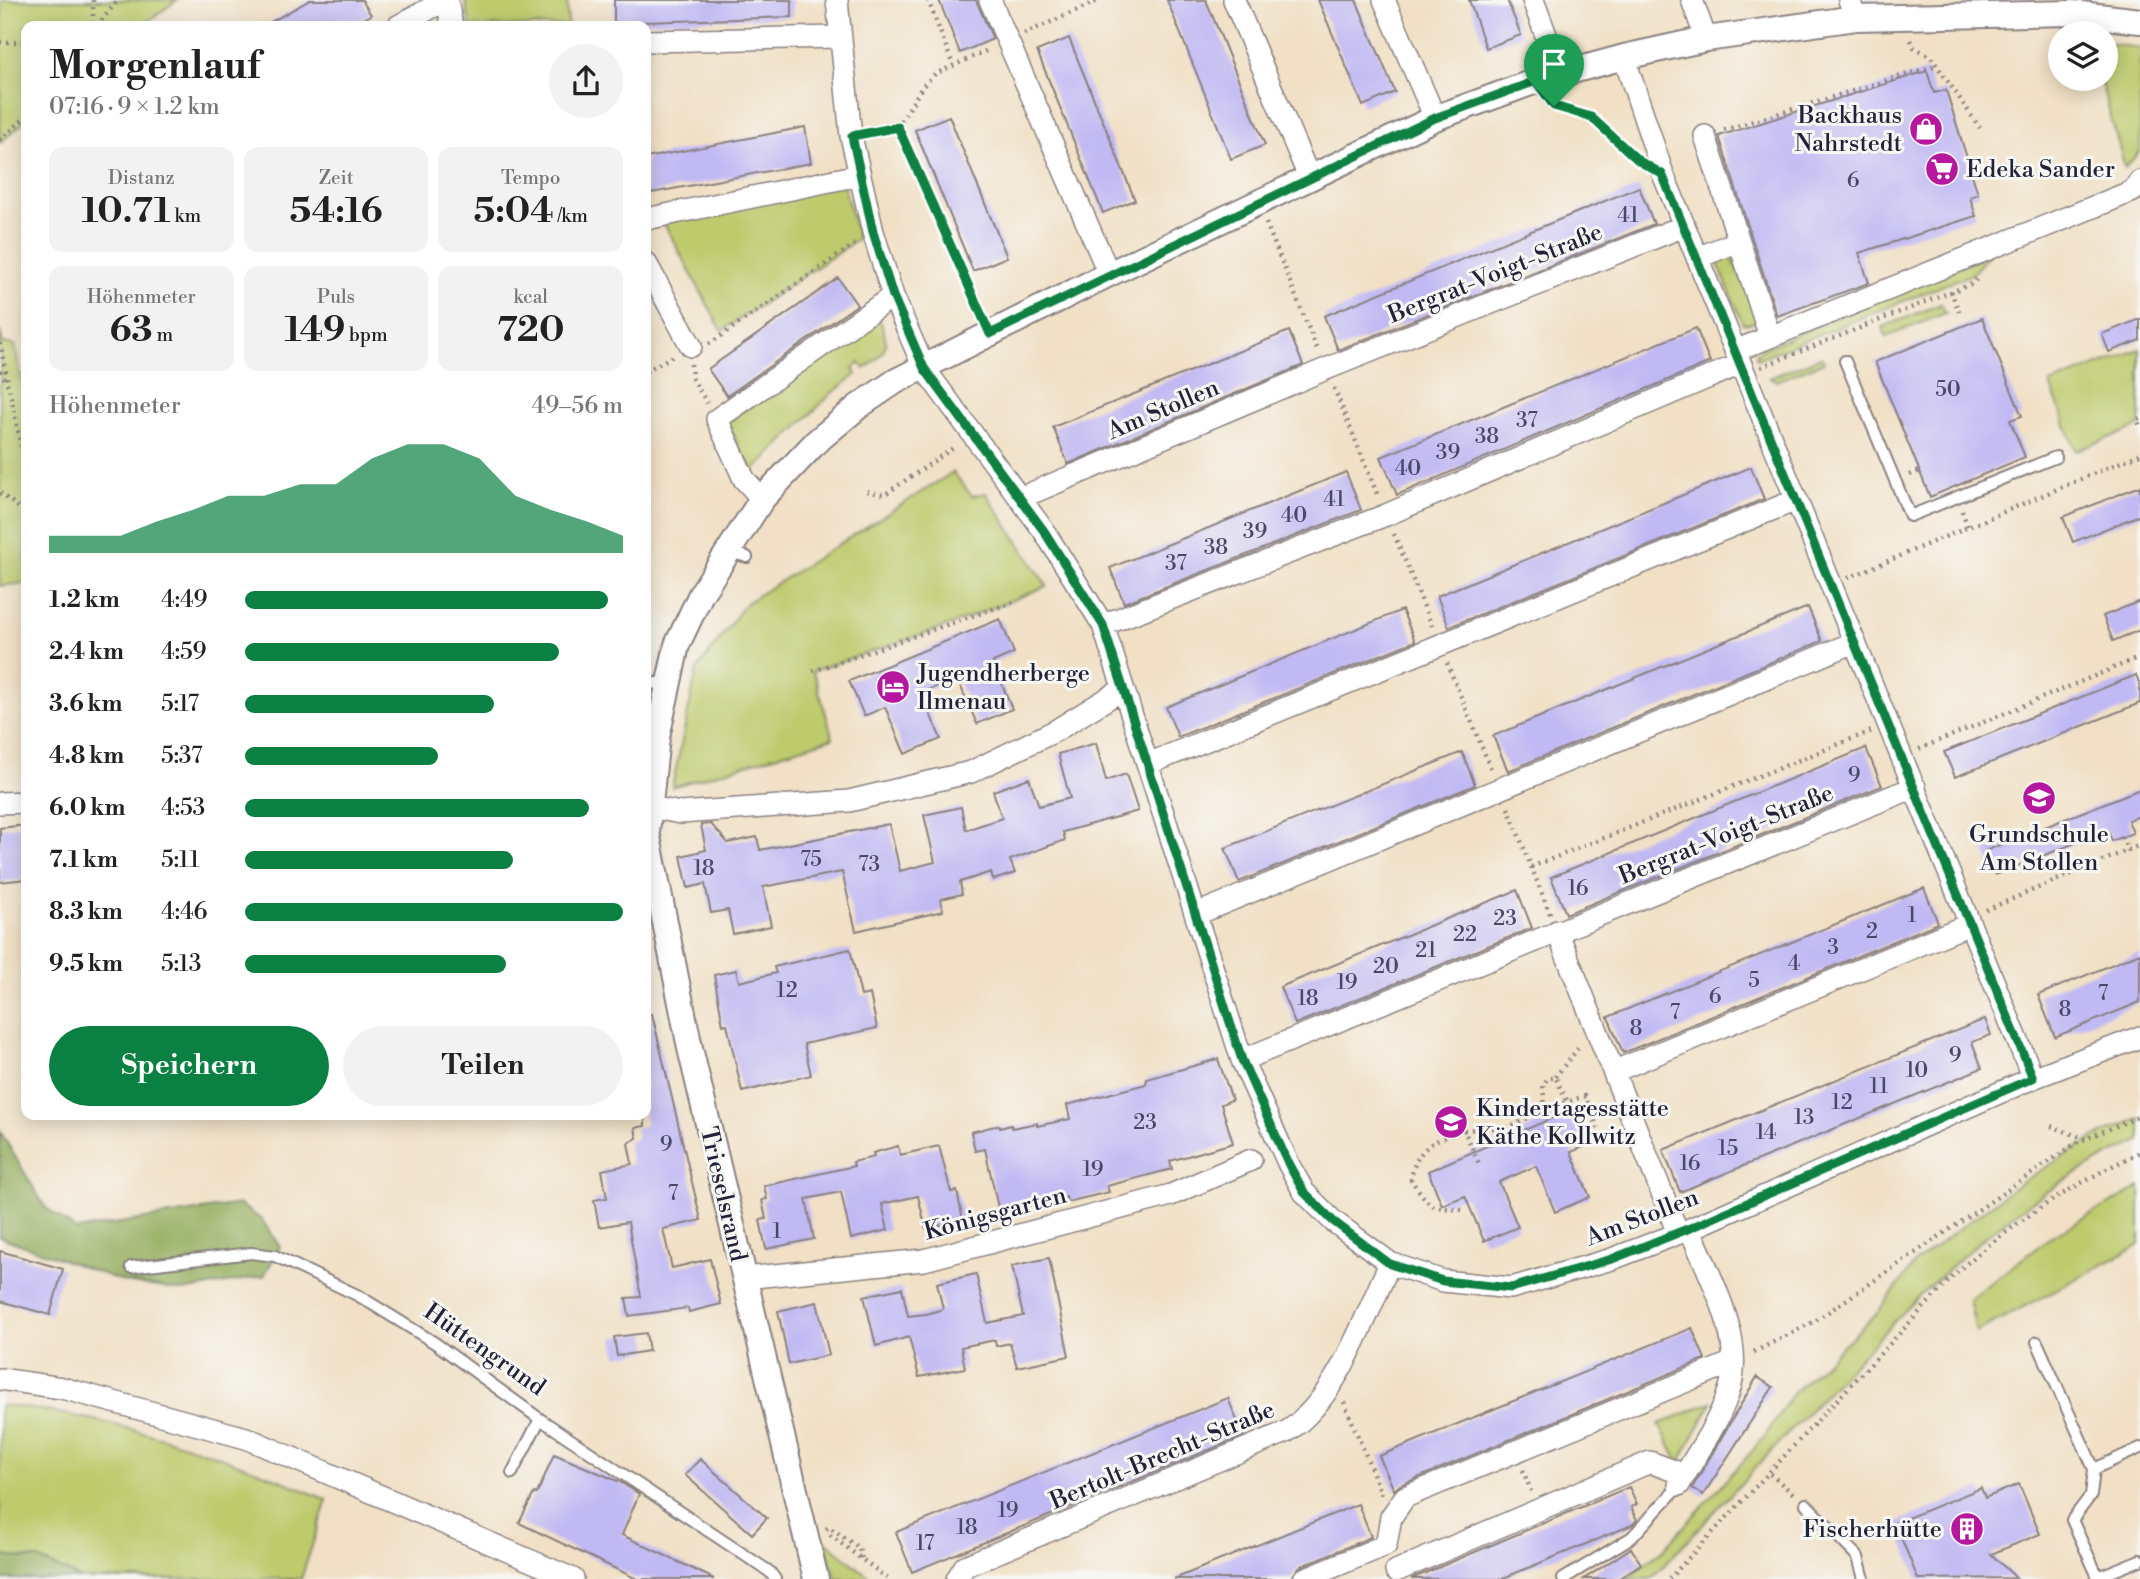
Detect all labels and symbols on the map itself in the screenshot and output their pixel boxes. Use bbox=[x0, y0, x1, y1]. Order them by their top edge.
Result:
pin bbox=[1524, 34, 1584, 106]
place label: Backhaus Nahrstedt bbox=[1794, 101, 1903, 159]
shop icon: Backhaus Nahrstedt bbox=[1907, 110, 1945, 148]
supermarket icon: Edeka Sander bbox=[1923, 150, 1961, 188]
place label: Edeka Sander bbox=[1966, 155, 2115, 185]
house number: 6 bbox=[1847, 168, 1860, 194]
house number: 41 bbox=[1617, 203, 1639, 229]
street label: Bergrat-Voigt-Straße bbox=[1383, 217, 1607, 331]
street label: Am Stollen bbox=[1102, 373, 1224, 447]
house number: 50 bbox=[1935, 377, 1961, 403]
house number: 37 bbox=[1516, 408, 1538, 434]
house number: 38 bbox=[1475, 424, 1499, 450]
house number: 39 bbox=[1436, 440, 1460, 466]
house number: 40 bbox=[1395, 456, 1421, 482]
house number: 41 bbox=[1323, 487, 1345, 513]
house number: 40 bbox=[1281, 503, 1307, 529]
house number: 39 bbox=[1243, 519, 1267, 545]
house number: 38 bbox=[1204, 535, 1228, 561]
house number: 37 bbox=[1165, 551, 1187, 577]
place label: Jugendherberge Ilmenau bbox=[916, 659, 1090, 717]
hotel icon: Jugendherberge Ilmenau bbox=[874, 668, 912, 706]
house number: 9 bbox=[1848, 763, 1860, 789]
street label: Bergrat-Voigt-Straße bbox=[1614, 778, 1838, 892]
school or university icon: Grundschule Am Stollen bbox=[2020, 779, 2058, 817]
place label: Grundschule Am Stollen bbox=[1969, 820, 2109, 878]
house number: 75 bbox=[800, 847, 822, 873]
house number: 73 bbox=[858, 852, 880, 878]
house number: 18 bbox=[693, 856, 715, 882]
house number: 16 bbox=[1567, 876, 1589, 902]
house number: 1 bbox=[1907, 903, 1917, 929]
house number: 23 bbox=[1493, 906, 1517, 932]
house number: 2 bbox=[1866, 919, 1878, 945]
house number: 22 bbox=[1453, 922, 1477, 948]
house number: 3 bbox=[1827, 935, 1839, 961]
house number: 21 bbox=[1415, 938, 1437, 964]
house number: 4 bbox=[1788, 951, 1800, 977]
house number: 20 bbox=[1373, 954, 1399, 980]
house number: 5 bbox=[1748, 968, 1760, 994]
house number: 19 bbox=[1336, 970, 1358, 996]
house number: 12 bbox=[776, 978, 798, 1004]
house number: 7 bbox=[2098, 981, 2109, 1007]
house number: 6 bbox=[1709, 984, 1722, 1010]
house number: 18 bbox=[1297, 986, 1319, 1012]
house number: 8 bbox=[2059, 997, 2071, 1023]
house number: 7 bbox=[1670, 1000, 1681, 1026]
house number: 8 bbox=[1630, 1016, 1642, 1042]
house number: 9 bbox=[1949, 1043, 1961, 1069]
house number: 10 bbox=[1906, 1058, 1928, 1084]
house number: 11 bbox=[1870, 1074, 1888, 1100]
house number: 12 bbox=[1831, 1090, 1853, 1116]
place label: Kindertagesstätte Käthe Kollwitz bbox=[1476, 1094, 1669, 1152]
school or university icon: Kindertagesstätte Käthe Kollwitz bbox=[1432, 1103, 1470, 1141]
house number: 13 bbox=[1794, 1105, 1814, 1131]
house number: 23 bbox=[1133, 1110, 1157, 1136]
house number: 14 bbox=[1756, 1120, 1776, 1146]
street label: Trieselsrand bbox=[693, 1124, 753, 1265]
house number: 9 bbox=[660, 1132, 672, 1158]
house number: 15 bbox=[1718, 1136, 1738, 1162]
house number: 16 bbox=[1679, 1151, 1701, 1177]
house number: 19 bbox=[1082, 1157, 1104, 1183]
house number: 7 bbox=[668, 1181, 679, 1207]
street label: Königsgarten bbox=[921, 1181, 1070, 1247]
street label: Am Stollen bbox=[1581, 1183, 1703, 1254]
house number: 1 bbox=[772, 1219, 782, 1245]
street label: Hüttengrund bbox=[418, 1297, 551, 1403]
street label: Bertolt-Brecht-Straße bbox=[1045, 1395, 1279, 1517]
house number: 19 bbox=[997, 1498, 1019, 1524]
building icon: Fischerhütte bbox=[1948, 1510, 1986, 1548]
house number: 18 bbox=[956, 1515, 978, 1541]
place label: Fischerhütte bbox=[1803, 1515, 1942, 1545]
house number: 17 bbox=[916, 1531, 935, 1557]

